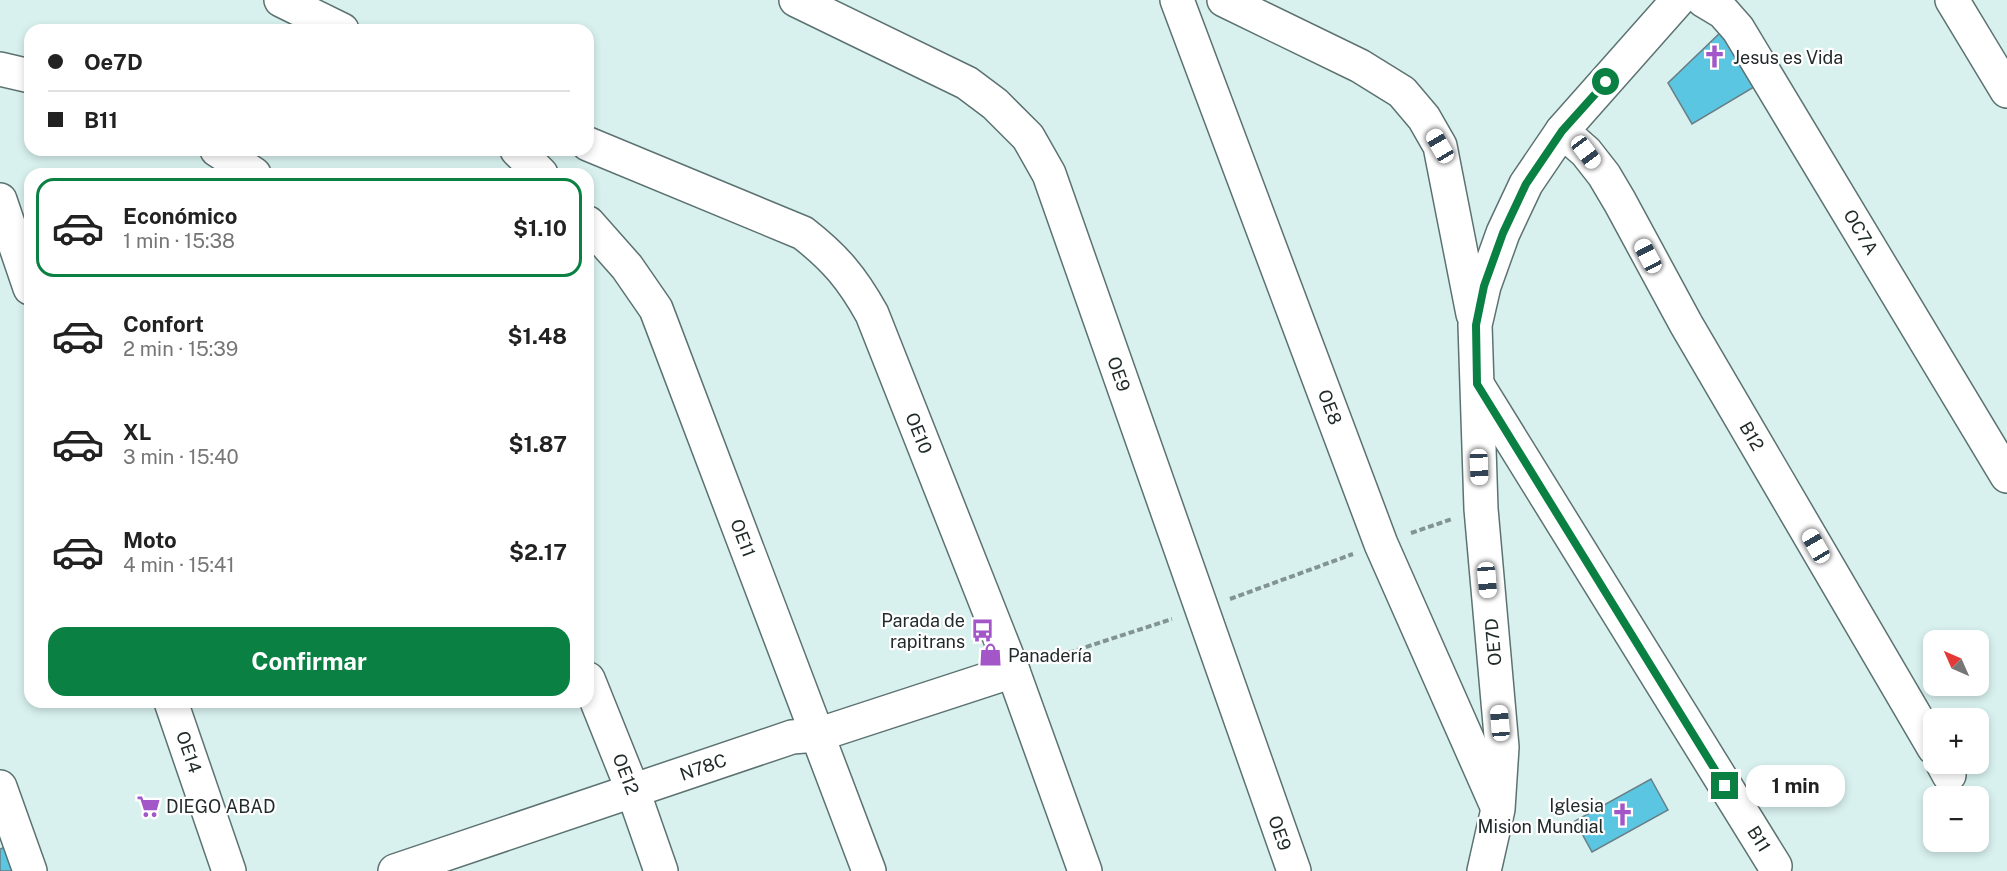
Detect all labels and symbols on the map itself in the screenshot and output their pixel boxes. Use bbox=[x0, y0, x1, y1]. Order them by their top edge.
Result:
church icon: Jesus es Vida bbox=[1702, 44, 1728, 70]
place label: Jesus es Vida bbox=[1733, 47, 1843, 68]
route start bbox=[1592, 68, 1619, 95]
car bbox=[1423, 126, 1457, 166]
car bbox=[1568, 132, 1604, 172]
street label: OC7A bbox=[1839, 206, 1883, 259]
car bbox=[1632, 236, 1664, 276]
street label: OE9 bbox=[1103, 354, 1135, 394]
street label: OE8 bbox=[1314, 386, 1346, 428]
street label: OE10 bbox=[901, 409, 937, 457]
street label: B12 bbox=[1735, 418, 1769, 454]
car bbox=[1469, 449, 1489, 485]
street label: OE11 bbox=[726, 516, 760, 560]
car bbox=[1799, 526, 1833, 566]
car bbox=[1476, 561, 1498, 599]
place label: Parada de rapitrans bbox=[881, 610, 965, 652]
bus stop icon: Parada de rapitrans bbox=[970, 617, 996, 643]
street label: OE7D bbox=[1480, 617, 1506, 667]
north arrow bbox=[1923, 630, 1989, 696]
shop icon: Panadería bbox=[977, 642, 1003, 668]
place label: Panadería bbox=[1008, 645, 1092, 666]
car bbox=[1489, 704, 1511, 742]
street label: OE14 bbox=[172, 728, 206, 776]
street label: N78C bbox=[677, 749, 729, 785]
street label: OE12 bbox=[609, 750, 643, 798]
callout: 1 min bbox=[1746, 765, 1845, 807]
route end bbox=[1711, 772, 1738, 799]
supermarket icon: DIEGO ABAD bbox=[135, 793, 161, 819]
place label: Iglesia Mision Mundial bbox=[1477, 795, 1604, 837]
place label: DIEGO ABAD bbox=[166, 796, 276, 817]
church icon: Iglesia Mision Mundial bbox=[1609, 802, 1635, 828]
street label: OE9 bbox=[1264, 813, 1296, 853]
street label: B11 bbox=[1743, 822, 1775, 856]

